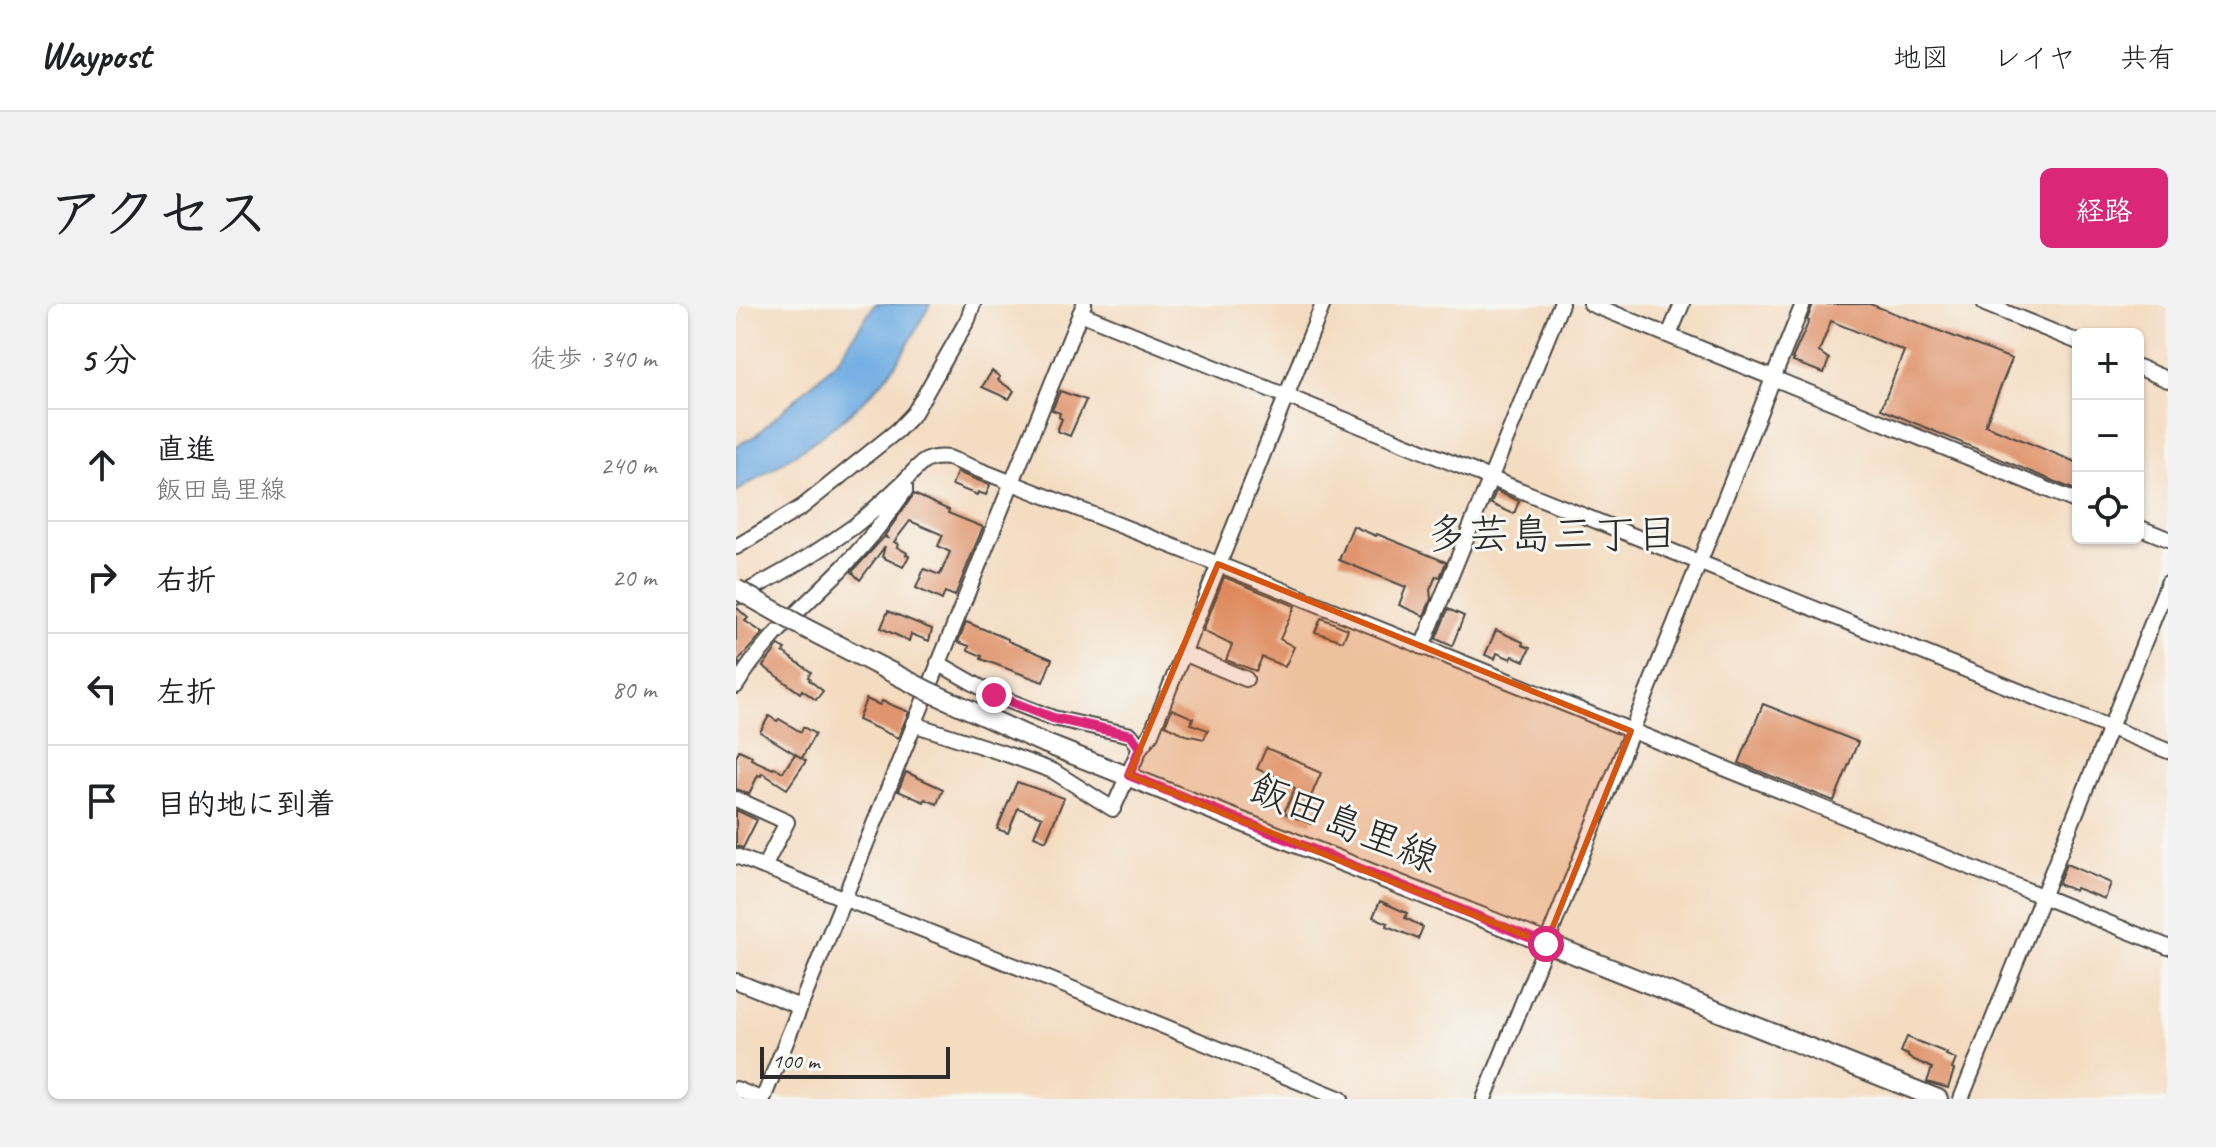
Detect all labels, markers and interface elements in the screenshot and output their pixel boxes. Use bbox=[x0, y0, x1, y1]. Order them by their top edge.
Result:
text: Waypost bbox=[40, 32, 151, 79]
text: 地図 bbox=[1893, 40, 1949, 75]
text: レイヤ bbox=[1993, 40, 2076, 75]
text: 共有 bbox=[2120, 40, 2176, 75]
button: 経路 bbox=[2040, 168, 2168, 248]
text: アクセス bbox=[48, 178, 269, 249]
map controls bbox=[2072, 328, 2144, 544]
button: + bbox=[2072, 328, 2144, 400]
text: 5 分 bbox=[80, 338, 137, 381]
text: 徒歩 · 340 m bbox=[531, 342, 656, 375]
button: − bbox=[2072, 400, 2144, 472]
text: 直進 bbox=[156, 430, 216, 468]
icon: ahead bbox=[80, 443, 124, 487]
text: 240 m bbox=[600, 449, 656, 482]
button: locate bbox=[2072, 472, 2144, 544]
text: 飯田島里線 bbox=[156, 473, 286, 506]
district label: 多芸島三丁目 bbox=[1426, 508, 1678, 561]
icon: right bbox=[80, 555, 124, 599]
text: 右折 bbox=[156, 561, 216, 599]
text: 20 m bbox=[612, 561, 656, 594]
icon: left bbox=[80, 667, 124, 711]
text: 左折 bbox=[156, 673, 216, 711]
text: 80 m bbox=[612, 673, 656, 706]
route end bbox=[976, 677, 1012, 713]
street label: 飯田島里線 bbox=[1242, 762, 1446, 884]
icon: arrive bbox=[80, 779, 124, 823]
text: 目的地に到着 bbox=[156, 785, 336, 823]
route start bbox=[1528, 926, 1564, 962]
scale bar bbox=[760, 1043, 950, 1079]
text: 100 m bbox=[772, 1047, 819, 1075]

